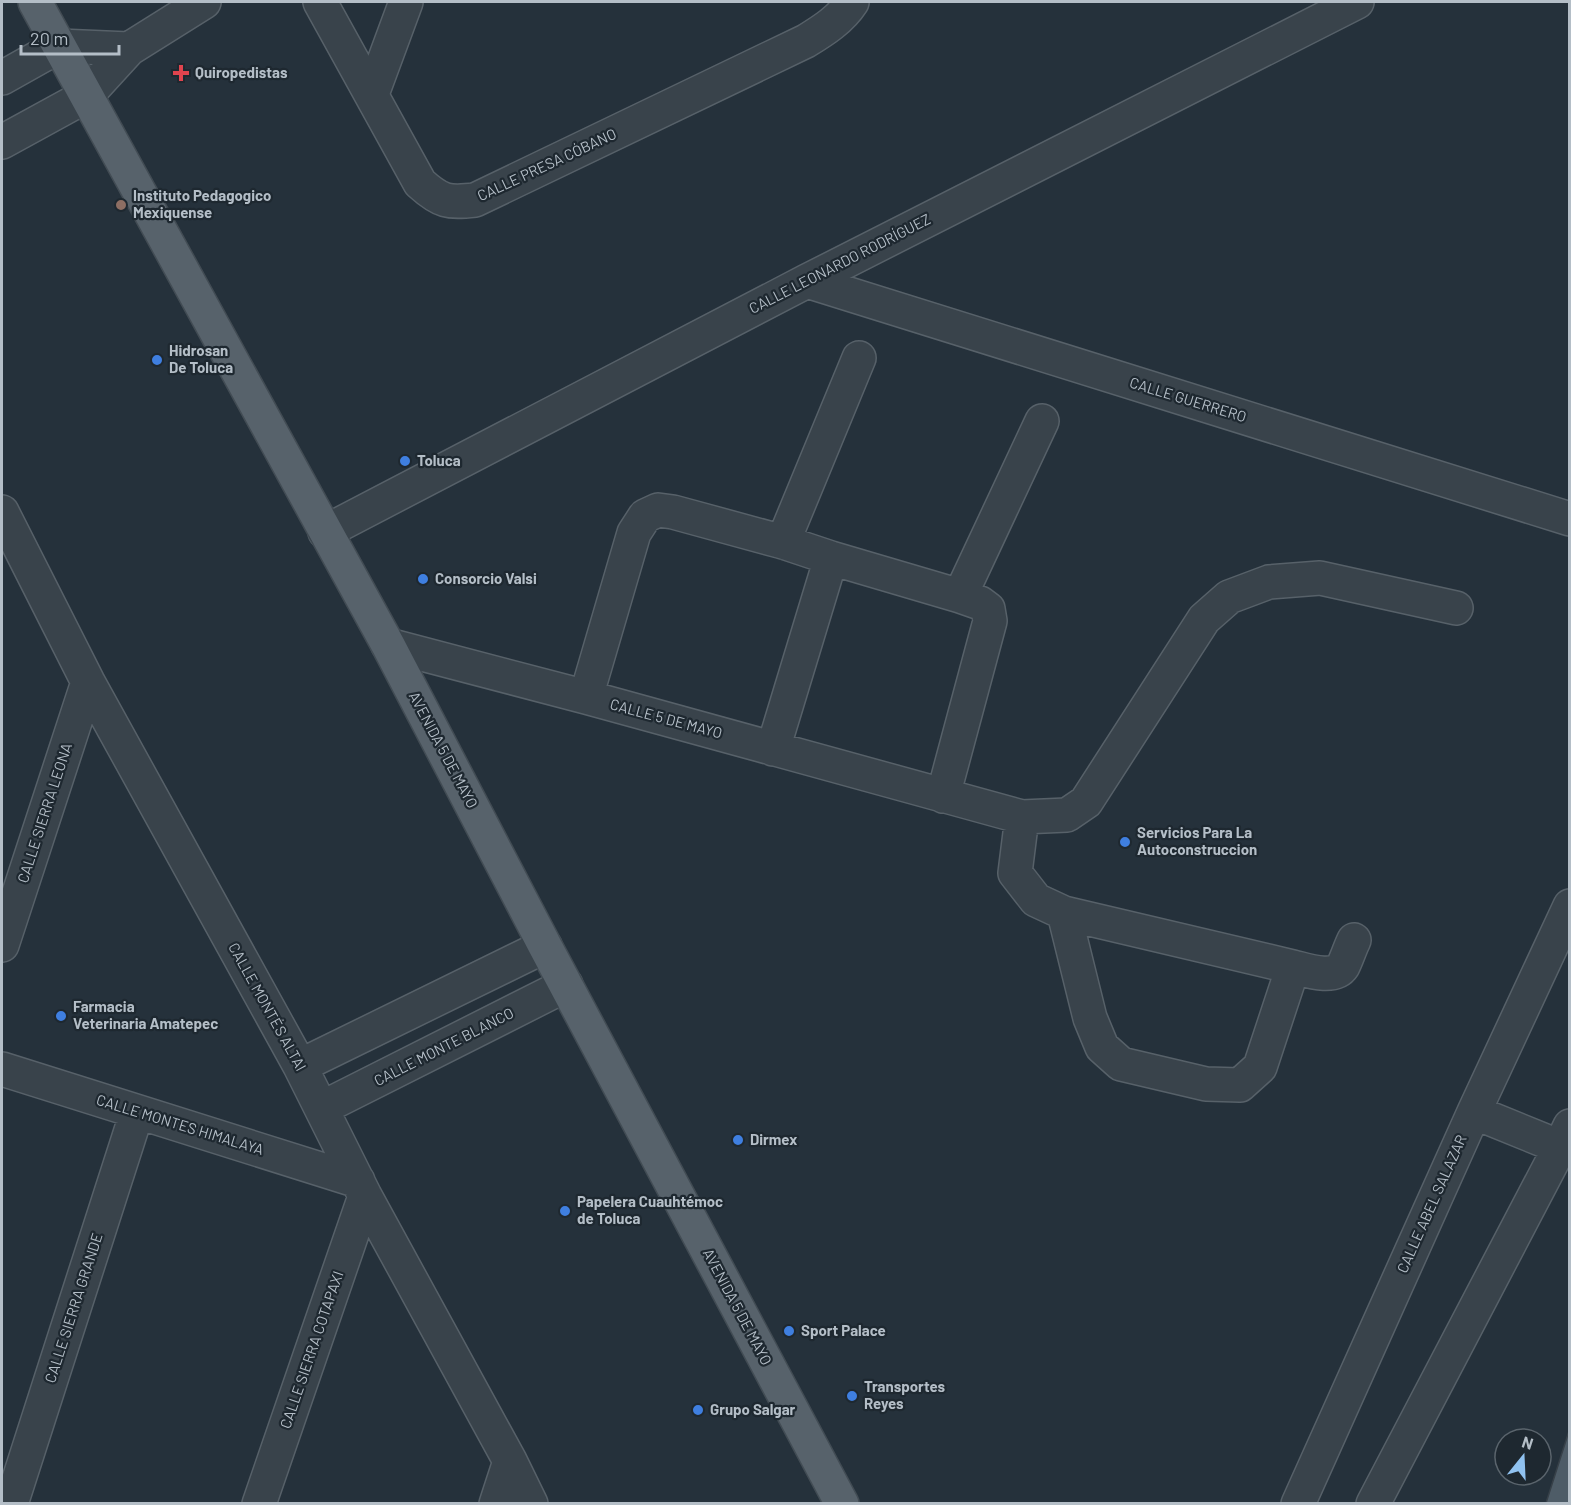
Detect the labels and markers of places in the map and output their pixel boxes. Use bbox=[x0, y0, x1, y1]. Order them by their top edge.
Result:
place label: Quiropedistas bbox=[195, 63, 288, 81]
marker: Quiropedistas bbox=[172, 64, 190, 82]
place label: Instituto Pedagogico Mexiquense bbox=[133, 186, 271, 221]
marker: Instituto Pedagogico Mexiquense bbox=[114, 198, 128, 212]
place label: Hidrosan De Toluca bbox=[169, 341, 233, 376]
marker: Hidrosan De Toluca bbox=[150, 353, 164, 367]
place label: Toluca bbox=[417, 451, 461, 469]
marker: Toluca bbox=[398, 454, 412, 468]
place label: Consorcio Valsi bbox=[435, 569, 537, 587]
marker: Consorcio Valsi bbox=[416, 572, 430, 586]
place label: Servicios Para La Autoconstruccion bbox=[1137, 823, 1257, 858]
marker: Servicios Para La Autoconstruccion bbox=[1118, 835, 1132, 849]
place label: Farmacia Veterinaria Amatepec bbox=[73, 997, 218, 1032]
marker: Farmacia Veterinaria Amatepec bbox=[54, 1009, 68, 1023]
place label: Dirmex bbox=[750, 1130, 797, 1148]
marker: Dirmex bbox=[731, 1133, 745, 1147]
place label: Papelera Cuauhtémoc de Toluca bbox=[577, 1192, 723, 1227]
marker: Papelera Cuauhtémoc de Toluca bbox=[558, 1204, 572, 1218]
place label: Sport Palace bbox=[801, 1321, 886, 1339]
marker: Sport Palace bbox=[782, 1324, 796, 1338]
place label: Transportes Reyes bbox=[864, 1377, 946, 1412]
marker: Transportes Reyes bbox=[845, 1389, 859, 1403]
place label: Grupo Salgar bbox=[710, 1400, 796, 1418]
marker: Grupo Salgar bbox=[691, 1403, 705, 1417]

